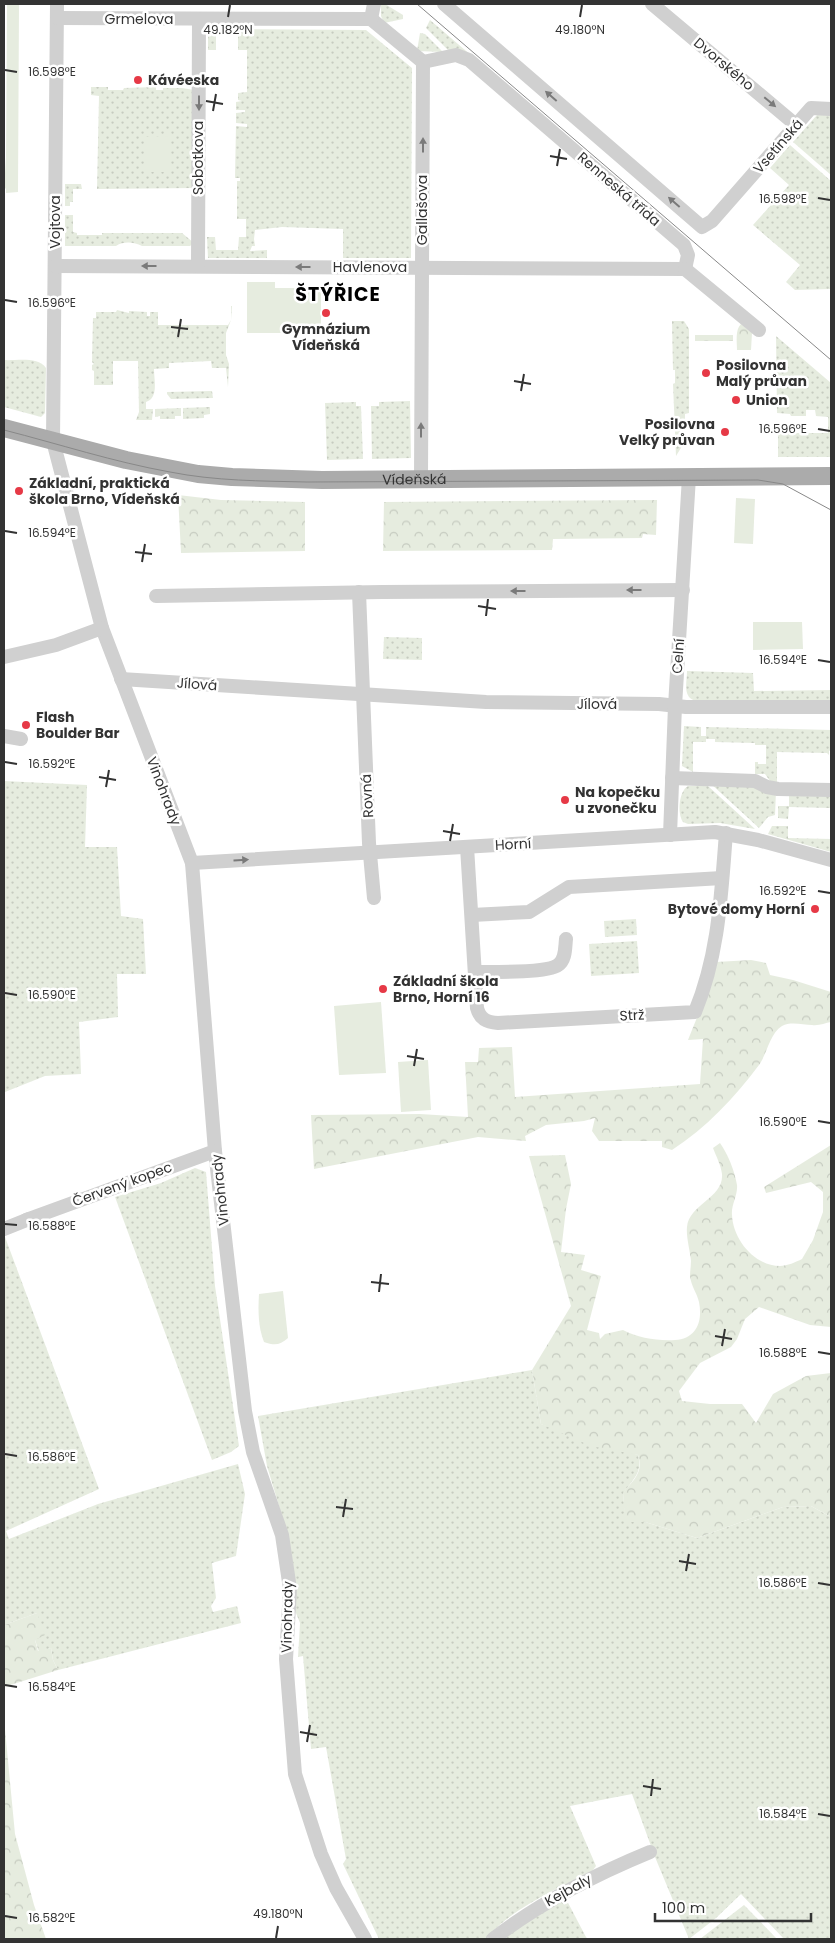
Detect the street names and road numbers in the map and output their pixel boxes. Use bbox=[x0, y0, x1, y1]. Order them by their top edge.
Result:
street label: Grmelova bbox=[105, 9, 173, 29]
street label: Dvorského bbox=[690, 33, 758, 95]
street label: Vsetínská bbox=[748, 114, 808, 178]
street label: Sobotkova bbox=[188, 121, 208, 195]
street label: Renneská třída bbox=[573, 147, 665, 231]
street label: Gallašova bbox=[412, 175, 432, 245]
street label: Vojtova bbox=[45, 195, 65, 249]
street label: Havlenova bbox=[333, 257, 407, 277]
street label: Vídeňská bbox=[382, 469, 446, 490]
street label: Celní bbox=[667, 637, 689, 674]
street label: Jílová bbox=[176, 673, 218, 695]
street label: Jílová bbox=[577, 694, 617, 714]
street label: Vinohrady bbox=[142, 754, 186, 828]
street label: Rovná bbox=[356, 774, 378, 818]
street label: Horní bbox=[494, 833, 532, 855]
street label: Strž bbox=[619, 1004, 645, 1026]
street label: Vinohrady bbox=[206, 1153, 234, 1227]
street label: Červený kopec bbox=[69, 1157, 175, 1211]
street label: Vinohrady bbox=[276, 1581, 298, 1653]
street label: Kejbaly bbox=[541, 1869, 595, 1911]

